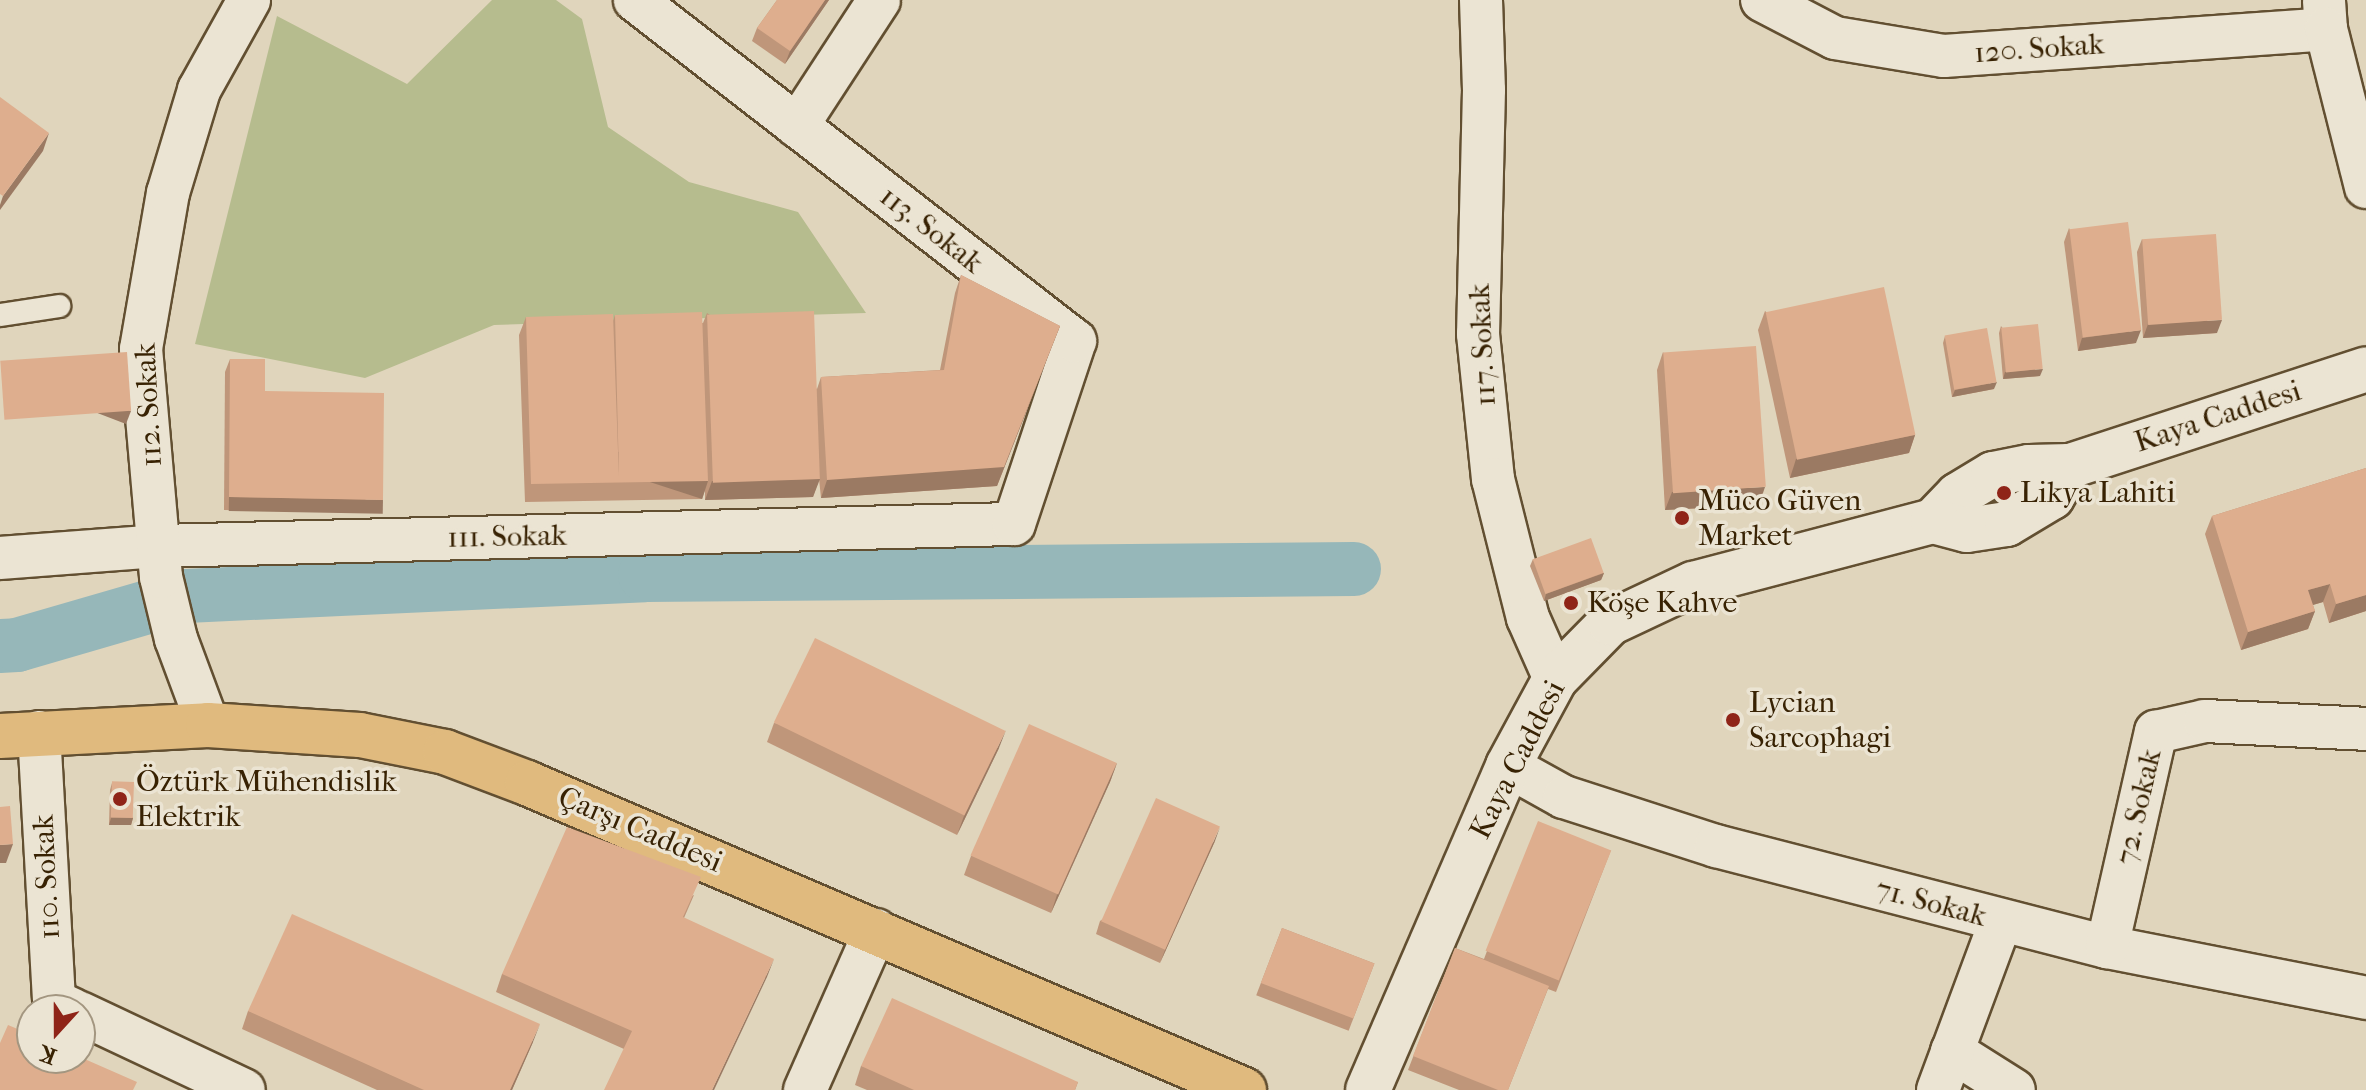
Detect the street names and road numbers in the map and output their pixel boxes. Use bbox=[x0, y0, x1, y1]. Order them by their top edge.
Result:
street label: 120. Sokak bbox=[1973, 27, 2105, 71]
street label: 113. Sokak bbox=[872, 179, 990, 281]
street label: 117. Sokak bbox=[1462, 283, 1504, 407]
street label: 112. Sokak bbox=[128, 342, 170, 468]
street label: Kaya Caddesi bbox=[2130, 373, 2306, 461]
street label: 111. Sokak bbox=[447, 518, 567, 556]
street label: Kaya Caddesi bbox=[1463, 675, 1573, 845]
street label: 72. Sokak bbox=[2108, 746, 2170, 868]
street label: Çarşı Caddesi bbox=[553, 779, 727, 881]
street label: 110. Sokak bbox=[26, 814, 68, 940]
street label: 71. Sokak bbox=[1872, 871, 1990, 935]

